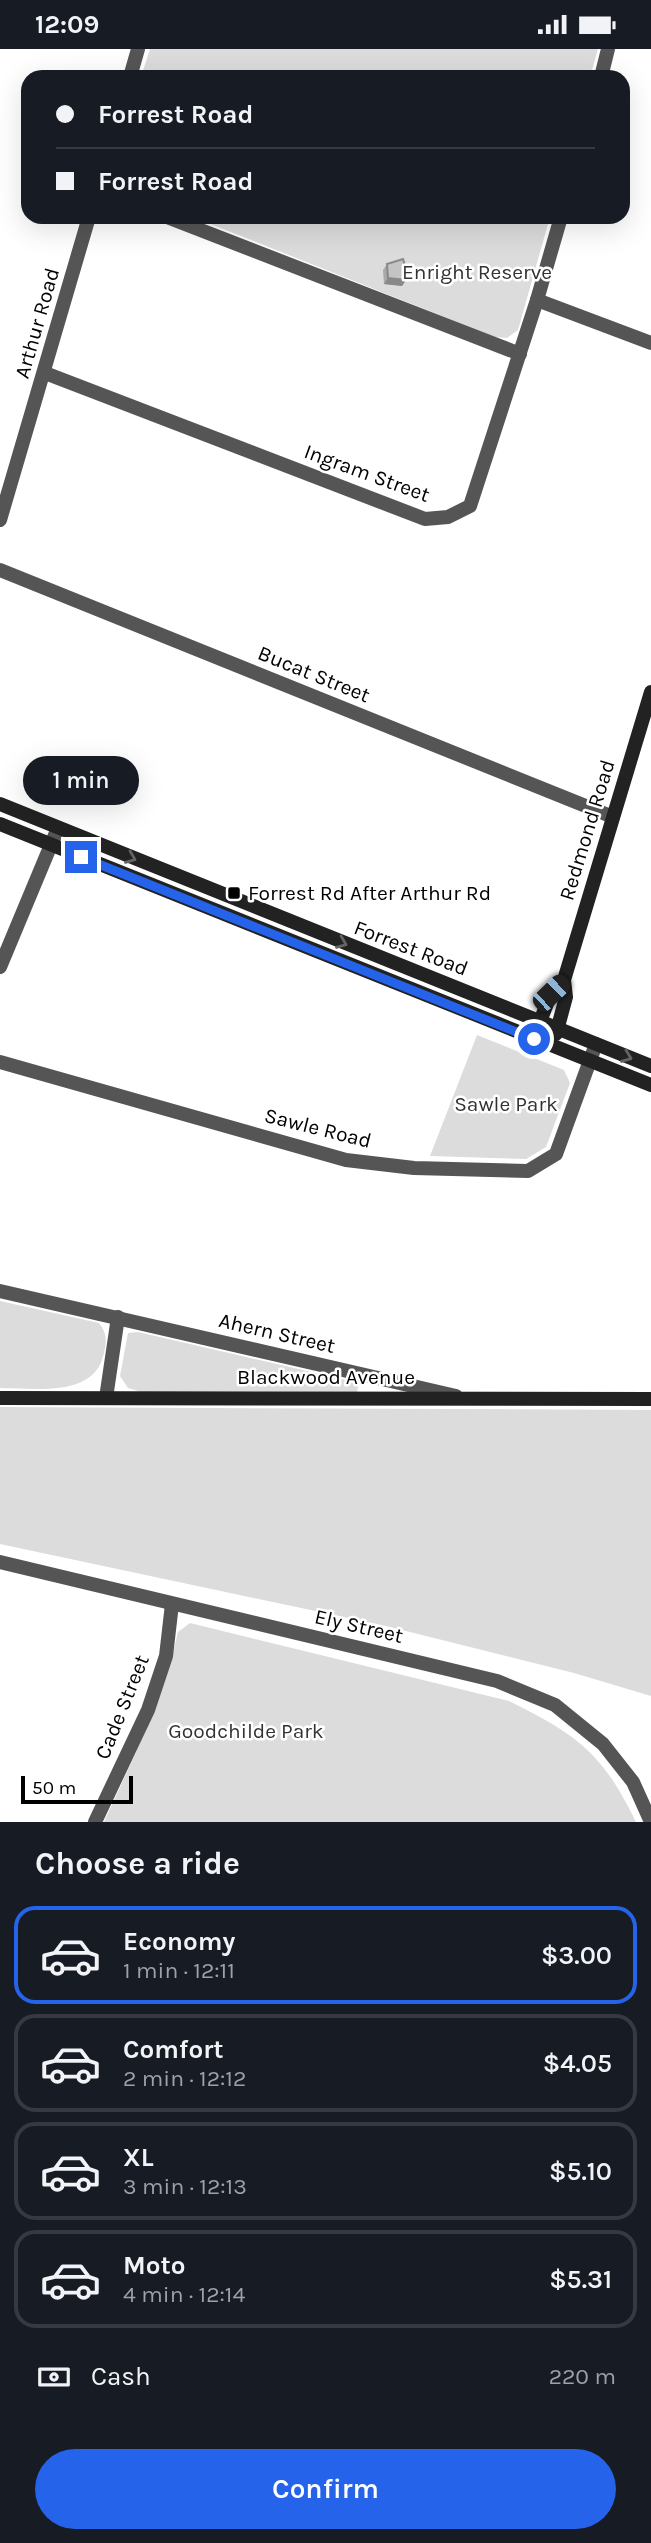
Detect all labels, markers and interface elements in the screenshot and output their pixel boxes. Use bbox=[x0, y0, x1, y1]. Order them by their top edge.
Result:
text: 12:09 bbox=[35, 9, 99, 40]
text: Forrest Road bbox=[98, 99, 253, 130]
text: Forrest Road bbox=[98, 166, 253, 197]
park label: Enright Reserve bbox=[402, 260, 552, 284]
street label: Arthur Road bbox=[10, 265, 64, 381]
street label: Ingram Street bbox=[301, 439, 433, 507]
street label: Bucat Street bbox=[254, 641, 374, 707]
callout: 1 min bbox=[23, 755, 139, 805]
street label: Redmond Road bbox=[554, 757, 620, 903]
text: 1 min bbox=[52, 767, 110, 794]
route end bbox=[65, 841, 97, 873]
one-way arrow bbox=[124, 850, 137, 864]
place label: Forrest Rd After Arthur Rd bbox=[248, 881, 491, 905]
marker: Forrest Rd After Arthur Rd bbox=[226, 885, 242, 901]
street label: Forrest Road bbox=[351, 915, 471, 981]
one-way arrow bbox=[335, 935, 347, 949]
car bbox=[529, 971, 574, 1015]
route start bbox=[518, 1023, 550, 1055]
one-way arrow bbox=[620, 1048, 632, 1062]
park label: Sawle Park bbox=[454, 1092, 558, 1116]
street label: Sawle Road bbox=[262, 1103, 374, 1153]
street label: Ahern Street bbox=[217, 1308, 337, 1358]
street label: Blackwood Avenue bbox=[237, 1365, 415, 1389]
street label: Ely Street bbox=[312, 1604, 406, 1648]
street label: Cade Street bbox=[90, 1651, 154, 1763]
park label: Goodchilde Park bbox=[168, 1719, 324, 1743]
scale bar bbox=[21, 1773, 133, 1805]
text: 50 m bbox=[32, 1777, 76, 1799]
text: Choose a ride bbox=[35, 1845, 240, 1882]
icon: car bbox=[39, 1924, 102, 1987]
text: Economy bbox=[123, 1926, 235, 1957]
text: $3.00 bbox=[541, 1940, 612, 1971]
text: 1 min · 12:11 bbox=[123, 1957, 235, 1984]
icon: car bbox=[39, 2032, 102, 2095]
text: Comfort bbox=[123, 2034, 224, 2065]
text: $4.05 bbox=[543, 2048, 612, 2079]
text: 2 min · 12:12 bbox=[123, 2065, 246, 2092]
icon: car bbox=[39, 2140, 102, 2203]
text: XL bbox=[123, 2142, 154, 2173]
text: $5.10 bbox=[549, 2156, 612, 2187]
text: 3 min · 12:13 bbox=[123, 2173, 247, 2200]
icon: car bbox=[39, 2248, 102, 2311]
text: Moto bbox=[123, 2250, 185, 2281]
text: $5.31 bbox=[549, 2264, 612, 2295]
text: 4 min · 12:14 bbox=[123, 2281, 245, 2308]
icon: cash bbox=[35, 2358, 73, 2396]
text: Cash bbox=[91, 2361, 151, 2392]
text: 220 m bbox=[549, 2363, 616, 2390]
button: Confirm bbox=[35, 2449, 616, 2529]

